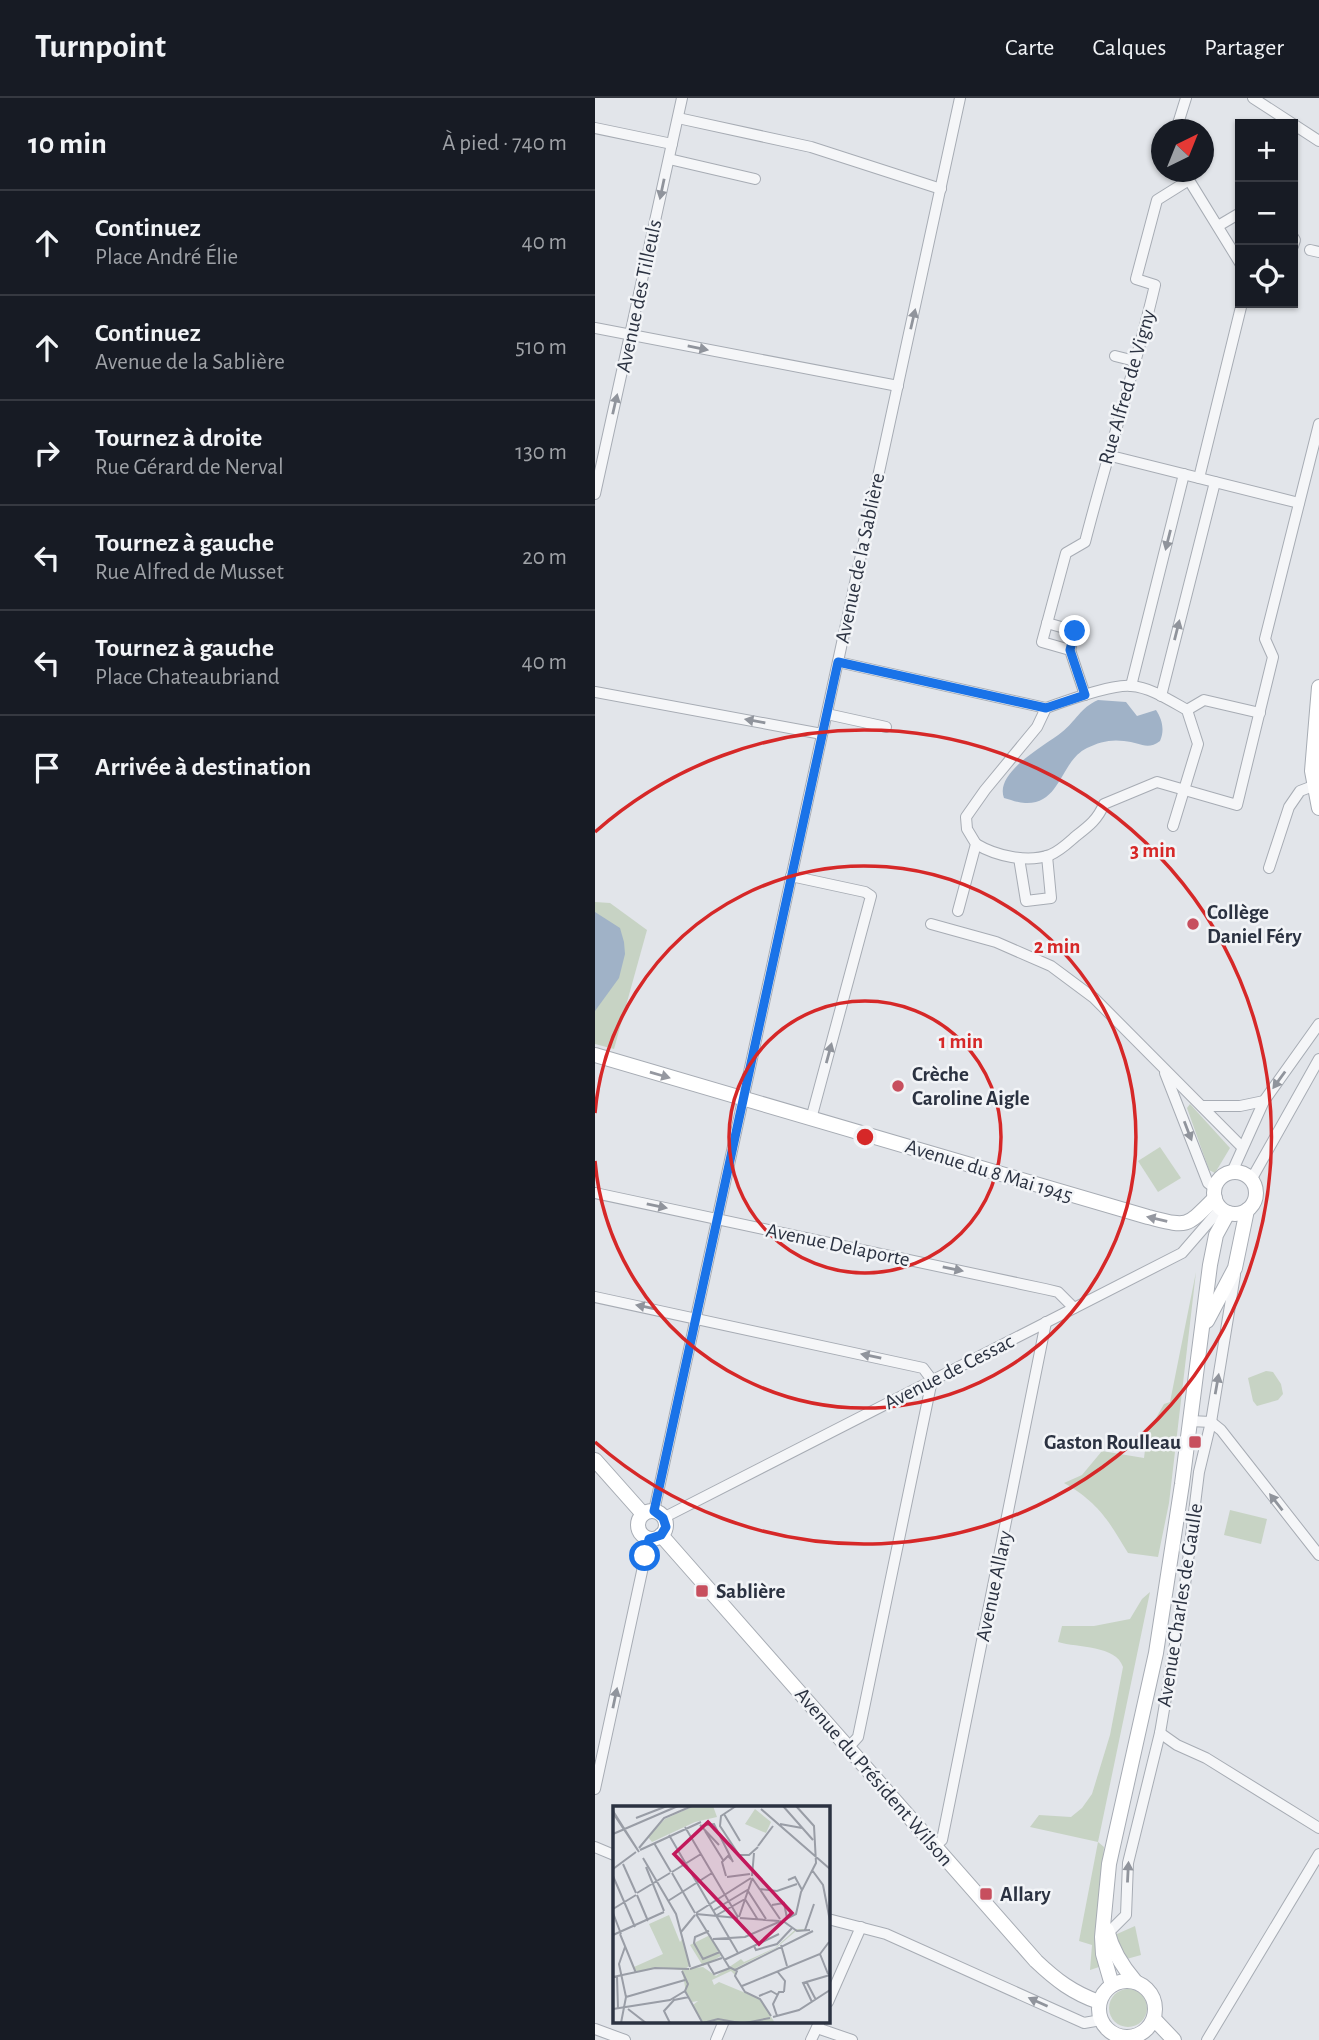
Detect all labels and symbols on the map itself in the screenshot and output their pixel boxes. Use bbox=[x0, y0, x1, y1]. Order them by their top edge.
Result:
north arrow bbox=[1151, 119, 1214, 182]
one-way arrow bbox=[657, 178, 668, 200]
street label: Avenue des Tilleuls bbox=[613, 218, 665, 374]
street label: Rue Alfred de Vigny bbox=[1095, 307, 1159, 467]
one-way arrow bbox=[907, 308, 918, 330]
one-way arrow bbox=[687, 342, 709, 353]
one-way arrow bbox=[610, 393, 621, 415]
street label: Avenue de la Sablière bbox=[832, 471, 888, 645]
one-way arrow bbox=[1162, 529, 1173, 551]
route end bbox=[1059, 615, 1090, 646]
one-way arrow bbox=[1172, 619, 1183, 641]
one-way arrow bbox=[744, 715, 766, 726]
text: 3 min bbox=[1130, 840, 1176, 861]
place label: Collège Daniel Féry bbox=[1207, 902, 1302, 947]
marker: Collège Daniel Féry bbox=[1185, 916, 1201, 932]
text: 2 min bbox=[1034, 936, 1080, 957]
text: 1 min bbox=[939, 1031, 983, 1052]
one-way arrow bbox=[824, 1042, 834, 1063]
place label: Crèche Caroline Aigle bbox=[912, 1064, 1030, 1109]
one-way arrow bbox=[650, 1070, 671, 1080]
one-way arrow bbox=[1272, 1071, 1286, 1089]
marker: Crèche Caroline Aigle bbox=[890, 1078, 906, 1094]
one-way arrow bbox=[1182, 1120, 1193, 1141]
centre of rings bbox=[853, 1125, 877, 1149]
street label: Avenue du 8 Mai 1945 bbox=[903, 1136, 1075, 1206]
one-way arrow bbox=[646, 1201, 668, 1212]
one-way arrow bbox=[1146, 1214, 1168, 1225]
street label: Avenue Delaporte bbox=[764, 1220, 912, 1270]
one-way arrow bbox=[942, 1264, 964, 1275]
one-way arrow bbox=[635, 1302, 657, 1313]
street label: Avenue de Cessac bbox=[881, 1330, 1017, 1414]
one-way arrow bbox=[860, 1350, 882, 1361]
one-way arrow bbox=[1212, 1373, 1223, 1395]
place label: Gaston Roulleau bbox=[1044, 1432, 1181, 1453]
marker: Gaston Roulleau bbox=[1187, 1434, 1203, 1450]
one-way arrow bbox=[1269, 1494, 1284, 1512]
street label: Avenue Charles de Gaulle bbox=[1154, 1502, 1206, 1708]
street label: Avenue Allary bbox=[972, 1529, 1016, 1643]
route start bbox=[629, 1540, 660, 1571]
place label: Sablière bbox=[716, 1581, 785, 1602]
marker: Sablière bbox=[694, 1583, 710, 1599]
street label: Avenue du Président Wilson bbox=[791, 1684, 957, 1870]
one-way arrow bbox=[609, 1687, 620, 1709]
inset map bbox=[613, 1806, 829, 2022]
one-way arrow bbox=[1122, 1861, 1133, 1883]
place label: Allary bbox=[1000, 1884, 1051, 1905]
marker: Allary bbox=[978, 1886, 994, 1902]
one-way arrow bbox=[1027, 1996, 1048, 2007]

